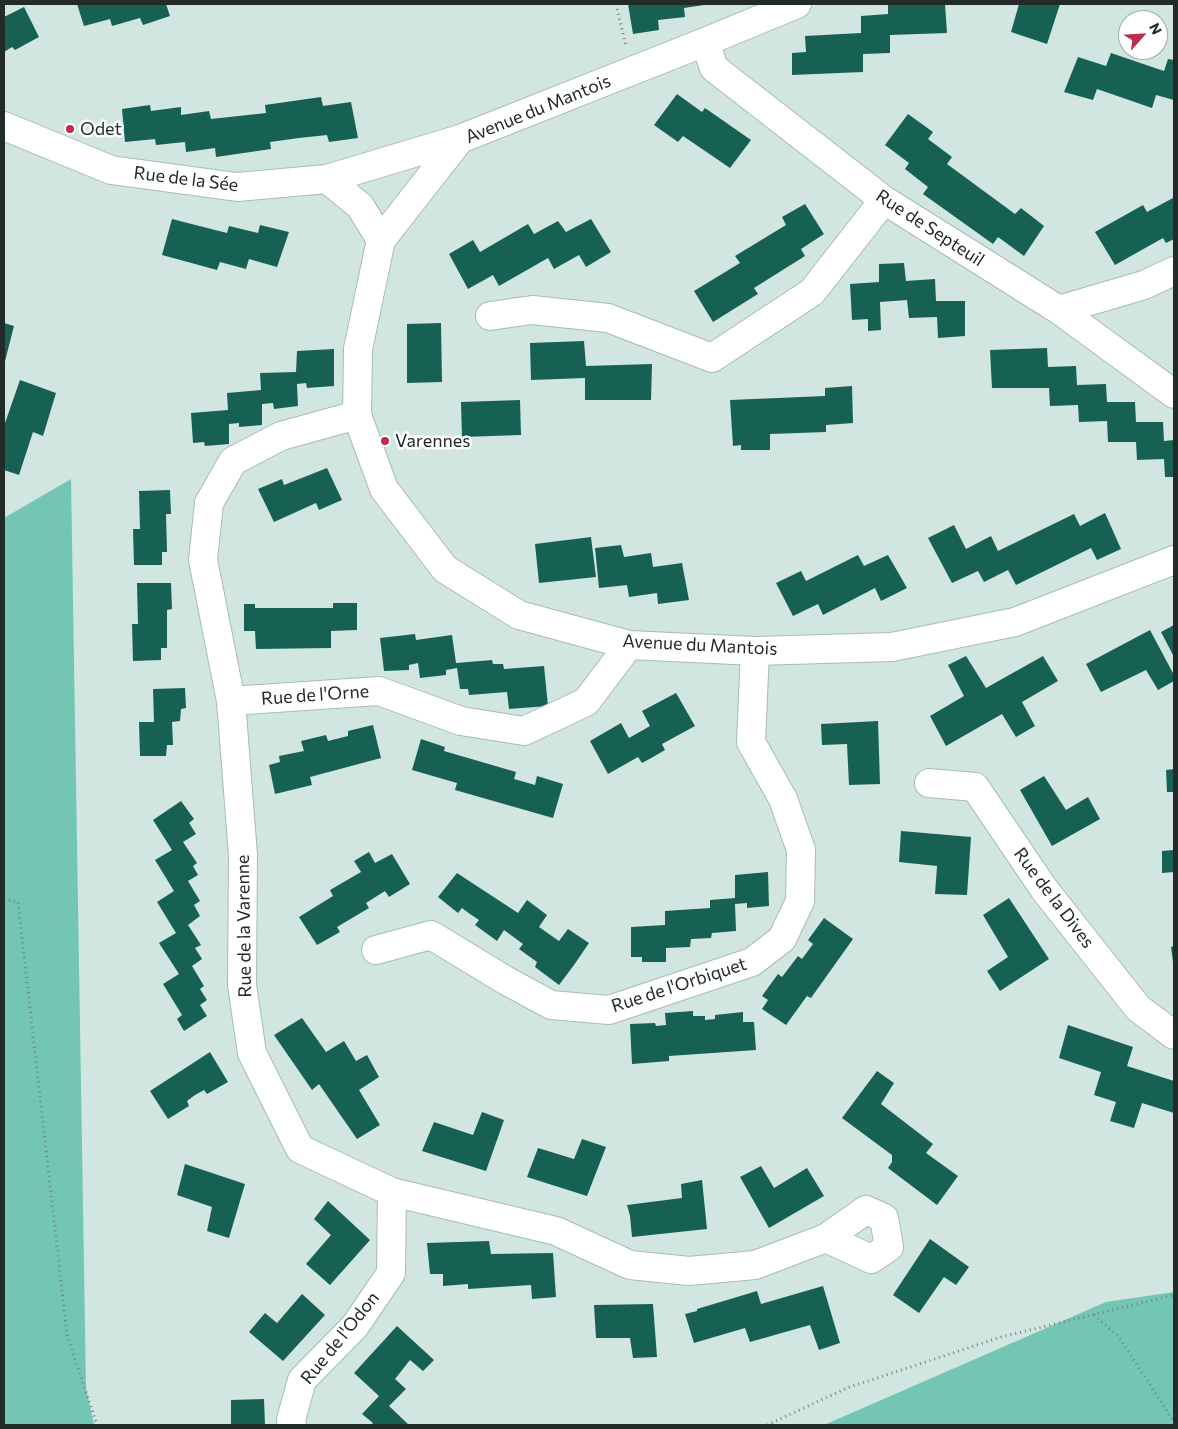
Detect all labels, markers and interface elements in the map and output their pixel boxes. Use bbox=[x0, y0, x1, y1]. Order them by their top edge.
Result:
north arrow bbox=[1118, 10, 1168, 60]
text: N bbox=[1146, 20, 1166, 37]
street label: Avenue du Mantois bbox=[462, 70, 614, 148]
place label: Odet bbox=[80, 118, 122, 140]
marker: Odet bbox=[64, 123, 76, 135]
street label: Rue de la Sée bbox=[132, 162, 240, 196]
street label: Rue de Septeuil bbox=[872, 185, 988, 271]
place label: Varennes bbox=[395, 430, 471, 452]
marker: Varennes bbox=[379, 435, 391, 447]
street label: Avenue du Mantois bbox=[622, 630, 778, 660]
street label: Rue de l'Orne bbox=[260, 680, 370, 710]
street label: Rue de la Dives bbox=[1009, 843, 1099, 953]
street label: Rue de la Varenne bbox=[232, 854, 256, 998]
street label: Rue de l'Orbiquet bbox=[609, 953, 749, 1017]
street label: Rue de l'Odon bbox=[296, 1287, 384, 1389]

